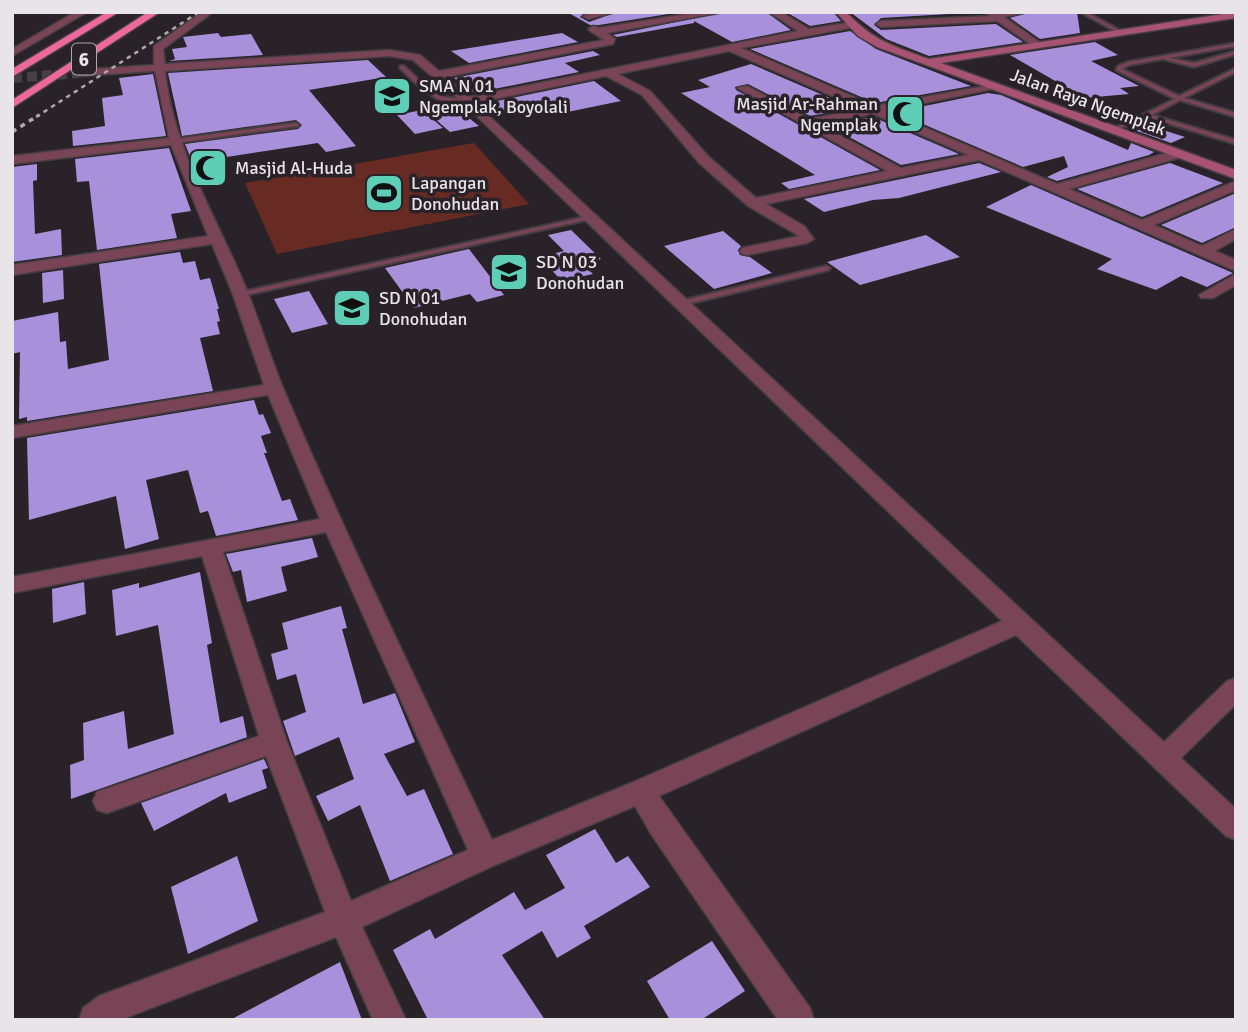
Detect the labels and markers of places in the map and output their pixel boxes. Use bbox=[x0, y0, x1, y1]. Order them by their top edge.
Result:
school or university icon: SMA N 01 Ngemplak, Boyolali bbox=[371, 75, 413, 117]
place label: SMA N 01 Ngemplak, Boyolali bbox=[419, 75, 568, 118]
place label: Masjid Ar-Rahman Ngemplak bbox=[736, 93, 878, 136]
mosque icon: Masjid Ar-Rahman Ngemplak bbox=[884, 93, 926, 135]
mosque icon: Masjid Al-Huda bbox=[187, 147, 229, 189]
place label: Masjid Al-Huda bbox=[235, 157, 353, 179]
sports icon: Lapangan Donohudan bbox=[363, 172, 405, 214]
place label: Lapangan Donohudan bbox=[411, 172, 499, 215]
school or university icon: SD N 03 Donohudan bbox=[488, 251, 530, 293]
place label: SD N 03 Donohudan bbox=[536, 251, 624, 294]
school or university icon: SD N 01 Donohudan bbox=[331, 287, 373, 329]
place label: SD N 01 Donohudan bbox=[379, 287, 467, 330]

